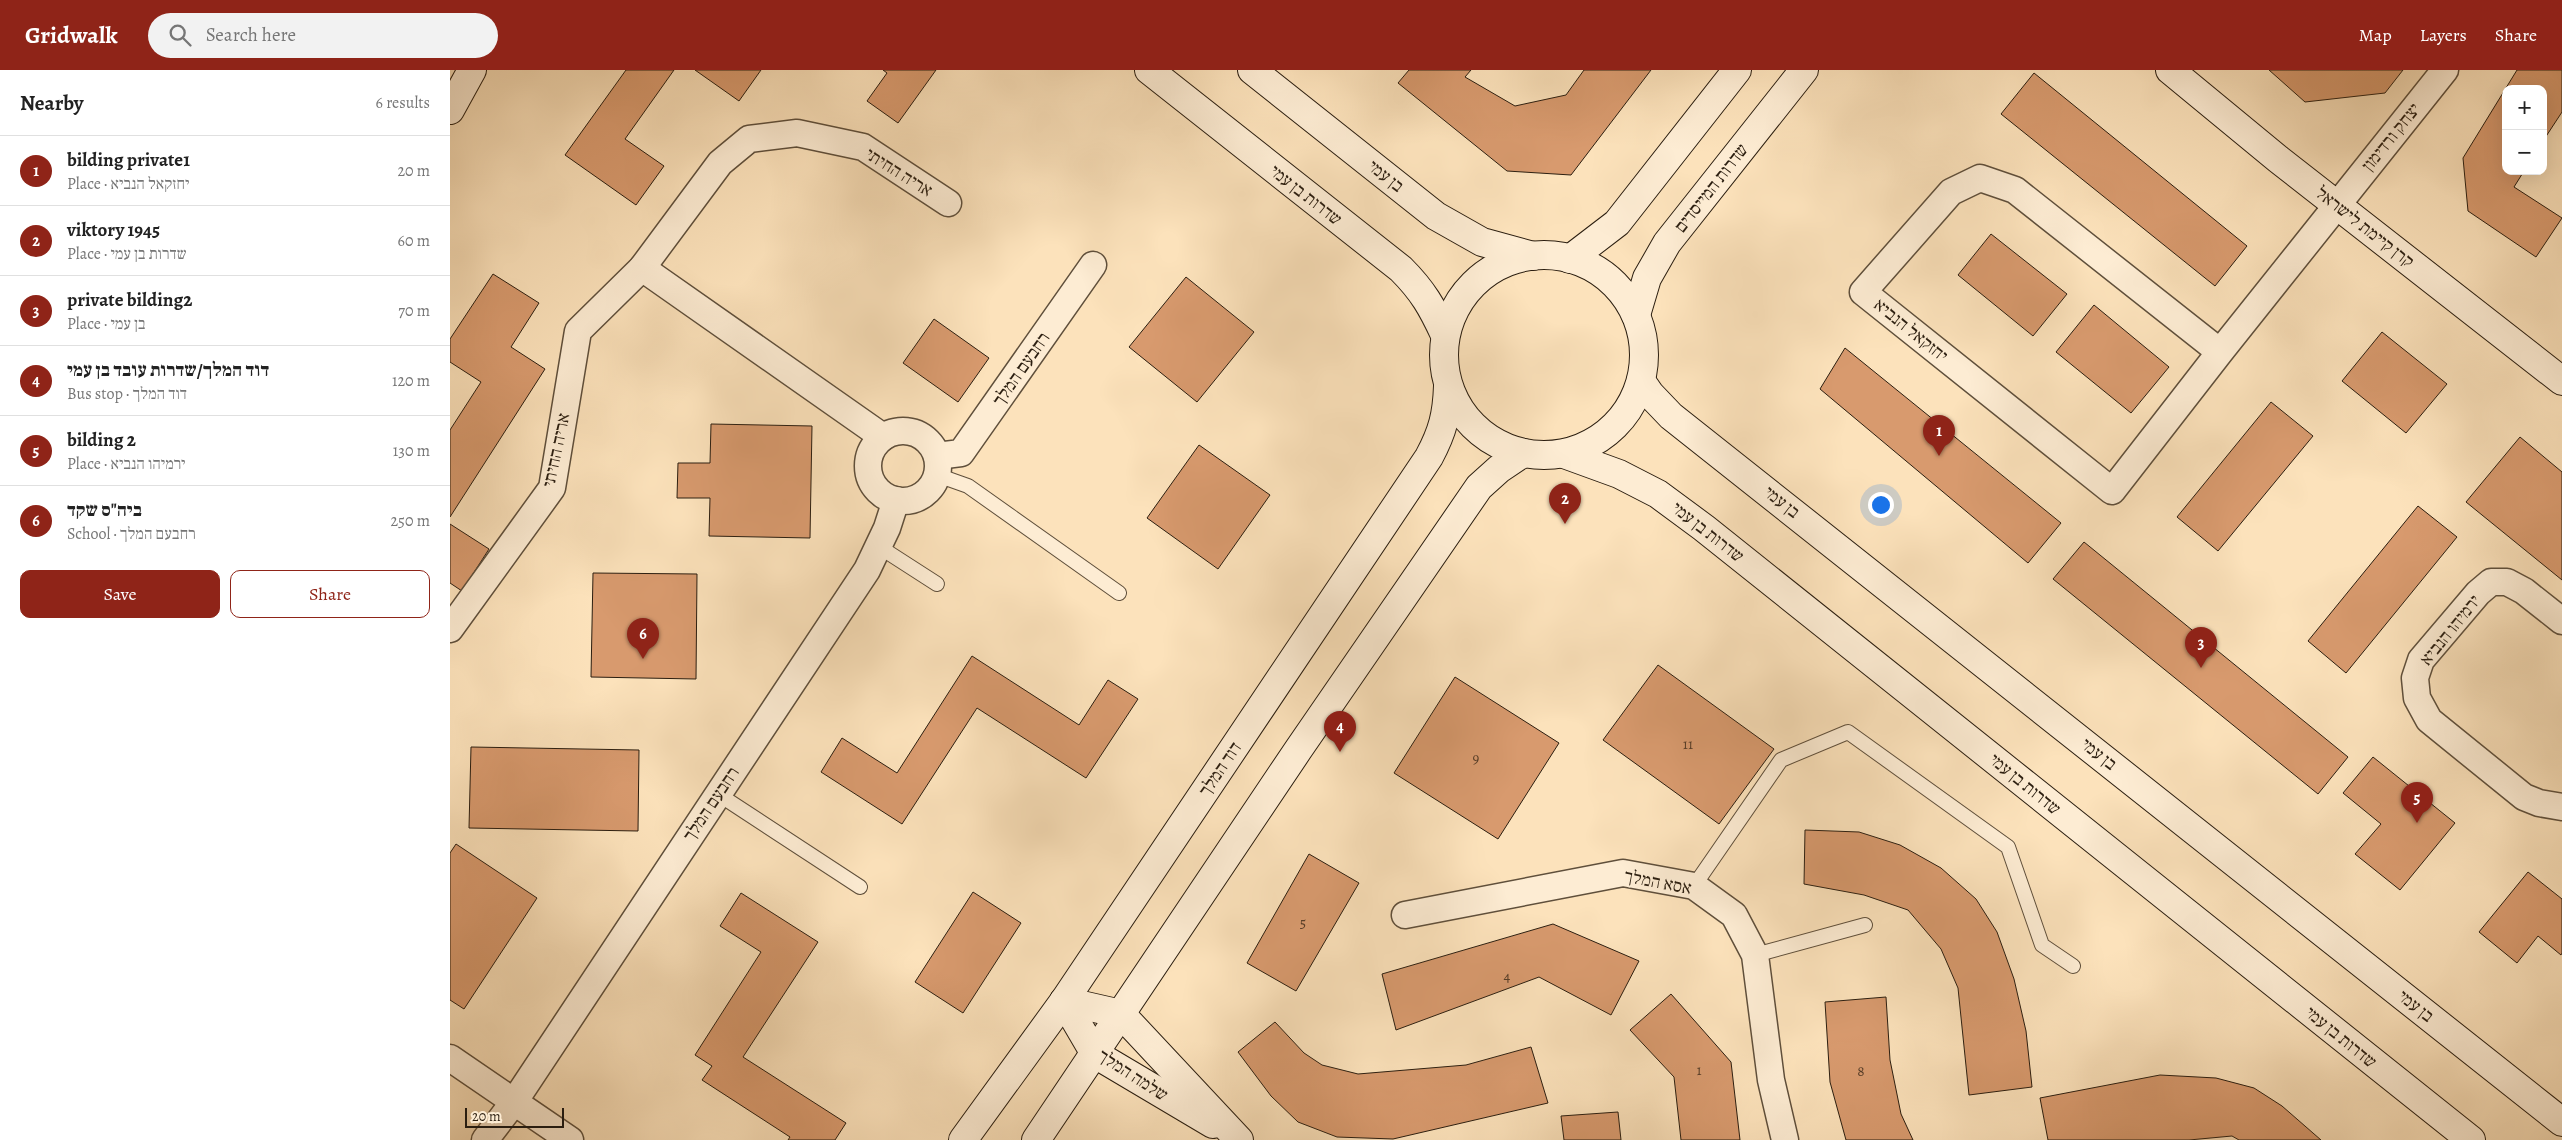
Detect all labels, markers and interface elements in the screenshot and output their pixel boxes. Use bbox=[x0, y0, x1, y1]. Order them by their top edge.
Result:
search box bbox=[148, 13, 498, 58]
text: Gridwalk bbox=[25, 19, 118, 51]
icon: search bbox=[166, 21, 194, 49]
text: Search here bbox=[206, 22, 296, 48]
text: Map bbox=[2359, 23, 2392, 47]
text: Layers bbox=[2420, 23, 2467, 47]
text: Share bbox=[2495, 23, 2537, 47]
map controls bbox=[2502, 85, 2547, 175]
button: + bbox=[2502, 85, 2547, 130]
text: Nearby bbox=[20, 89, 83, 117]
text: 6 results bbox=[376, 92, 430, 114]
street label: יצחק ורדימון bbox=[2356, 98, 2426, 176]
button: − bbox=[2502, 130, 2547, 175]
street label: שדרות המייסדים bbox=[1669, 138, 1753, 238]
street label: אריה החיתי bbox=[861, 142, 937, 202]
text: bilding private1 bbox=[67, 147, 190, 173]
street label: בן עמי bbox=[1363, 154, 1409, 198]
street label: שדרות בן עמי bbox=[1265, 159, 1347, 231]
text: 1 bbox=[33, 160, 39, 182]
text: 20 m bbox=[397, 160, 430, 182]
text: Place · יחזקאל הנביא bbox=[67, 173, 189, 195]
street label: קרן קיימת לישראל bbox=[2311, 181, 2419, 273]
text: viktory 1945 bbox=[67, 217, 160, 243]
text: 2 bbox=[32, 230, 40, 252]
text: 60 m bbox=[398, 230, 430, 252]
text: Place · שדרות בן עמי bbox=[67, 243, 187, 265]
text: private bilding2 bbox=[67, 287, 192, 313]
street label: יחזקאל הנביא bbox=[1869, 293, 1953, 367]
text: 3 bbox=[33, 300, 39, 322]
text: 70 m bbox=[398, 300, 430, 322]
text: Place · בן עמי bbox=[67, 313, 146, 335]
street label: רחבעם המלך bbox=[987, 327, 1055, 411]
text: דוד המלך/שדרות עובד בן עמי bbox=[67, 357, 269, 383]
text: 4 bbox=[32, 370, 40, 392]
text: 120 m bbox=[392, 370, 430, 392]
text: Bus stop · דוד המלך bbox=[67, 383, 187, 405]
street label: אריה החיתי bbox=[536, 411, 576, 489]
pin: 1 bbox=[1923, 415, 1955, 456]
text: bilding 2 bbox=[67, 427, 136, 453]
text: 5 bbox=[33, 440, 39, 462]
text: 130 m bbox=[393, 440, 430, 462]
text: Place · ירמיהו הנביא bbox=[67, 453, 185, 475]
street label: בן עמי bbox=[1759, 480, 1805, 524]
pin: 2 bbox=[1549, 483, 1581, 524]
your location bbox=[1868, 492, 1894, 518]
street label: שדרות בן עמי bbox=[1667, 496, 1749, 568]
text: ביה"ס שקד bbox=[67, 497, 142, 523]
text: 6 bbox=[32, 510, 40, 532]
text: 250 m bbox=[391, 510, 430, 532]
text: School · רחבעם המלך bbox=[67, 523, 196, 545]
button: Save bbox=[20, 570, 220, 618]
button: Share bbox=[230, 570, 430, 618]
street label: ירמיהו הנביא bbox=[2414, 590, 2486, 670]
pin: 6 bbox=[627, 618, 659, 659]
pin: 3 bbox=[2185, 627, 2217, 668]
pin: 4 bbox=[1324, 711, 1356, 752]
street label: בן עמי bbox=[2076, 732, 2122, 776]
house number: 11 bbox=[1683, 734, 1693, 754]
street label: דוד המלך bbox=[1193, 737, 1247, 801]
house number: 9 bbox=[1473, 748, 1480, 768]
street label: שדרות בן עמי bbox=[1984, 748, 2066, 820]
street label: רחבעם המלך bbox=[677, 762, 745, 846]
pin: 5 bbox=[2401, 782, 2433, 823]
street label: אסא המלך bbox=[1622, 864, 1694, 900]
house number: 5 bbox=[1300, 913, 1306, 933]
house number: 4 bbox=[1504, 966, 1511, 986]
street label: בן עמי bbox=[2393, 984, 2439, 1028]
street label: שדרות בן עמי bbox=[2300, 1001, 2382, 1073]
street label: שלמה המלך bbox=[1093, 1043, 1173, 1107]
house number: 1 bbox=[1696, 1060, 1702, 1080]
house number: 8 bbox=[1857, 1061, 1865, 1081]
scale bar bbox=[465, 1105, 564, 1128]
text: 20 m bbox=[472, 1107, 501, 1126]

